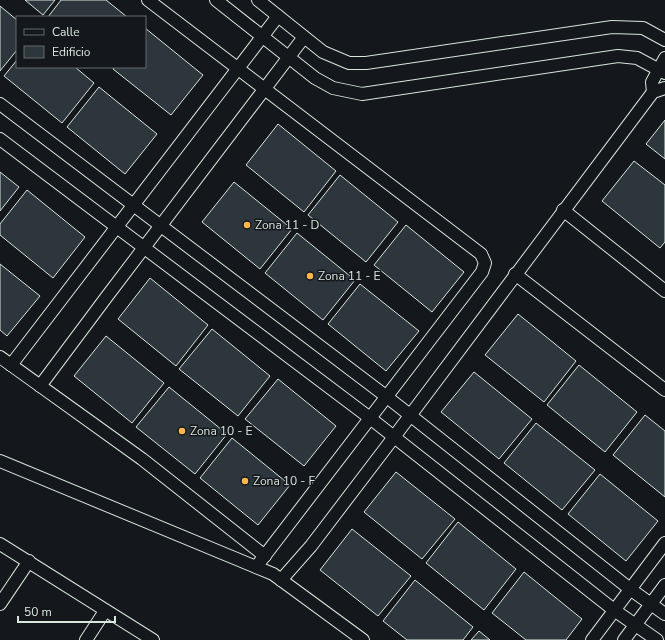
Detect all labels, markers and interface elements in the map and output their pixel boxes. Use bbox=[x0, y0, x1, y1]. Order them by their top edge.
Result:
legend bbox=[16, 16, 146, 68]
text: Calle bbox=[52, 24, 80, 40]
text: Edificio bbox=[52, 44, 91, 60]
place label: Zona 11 - D bbox=[255, 217, 319, 233]
marker: Zona 11 - D bbox=[242, 220, 252, 230]
place label: Zona 11 - E bbox=[318, 268, 380, 284]
marker: Zona 11 - E bbox=[305, 271, 315, 281]
place label: Zona 10 - E bbox=[190, 423, 252, 439]
marker: Zona 10 - E bbox=[177, 426, 187, 436]
place label: Zona 10 - F bbox=[253, 473, 315, 489]
marker: Zona 10 - F bbox=[240, 476, 250, 486]
scale bar bbox=[18, 598, 115, 624]
text: 50 m bbox=[24, 604, 52, 620]

